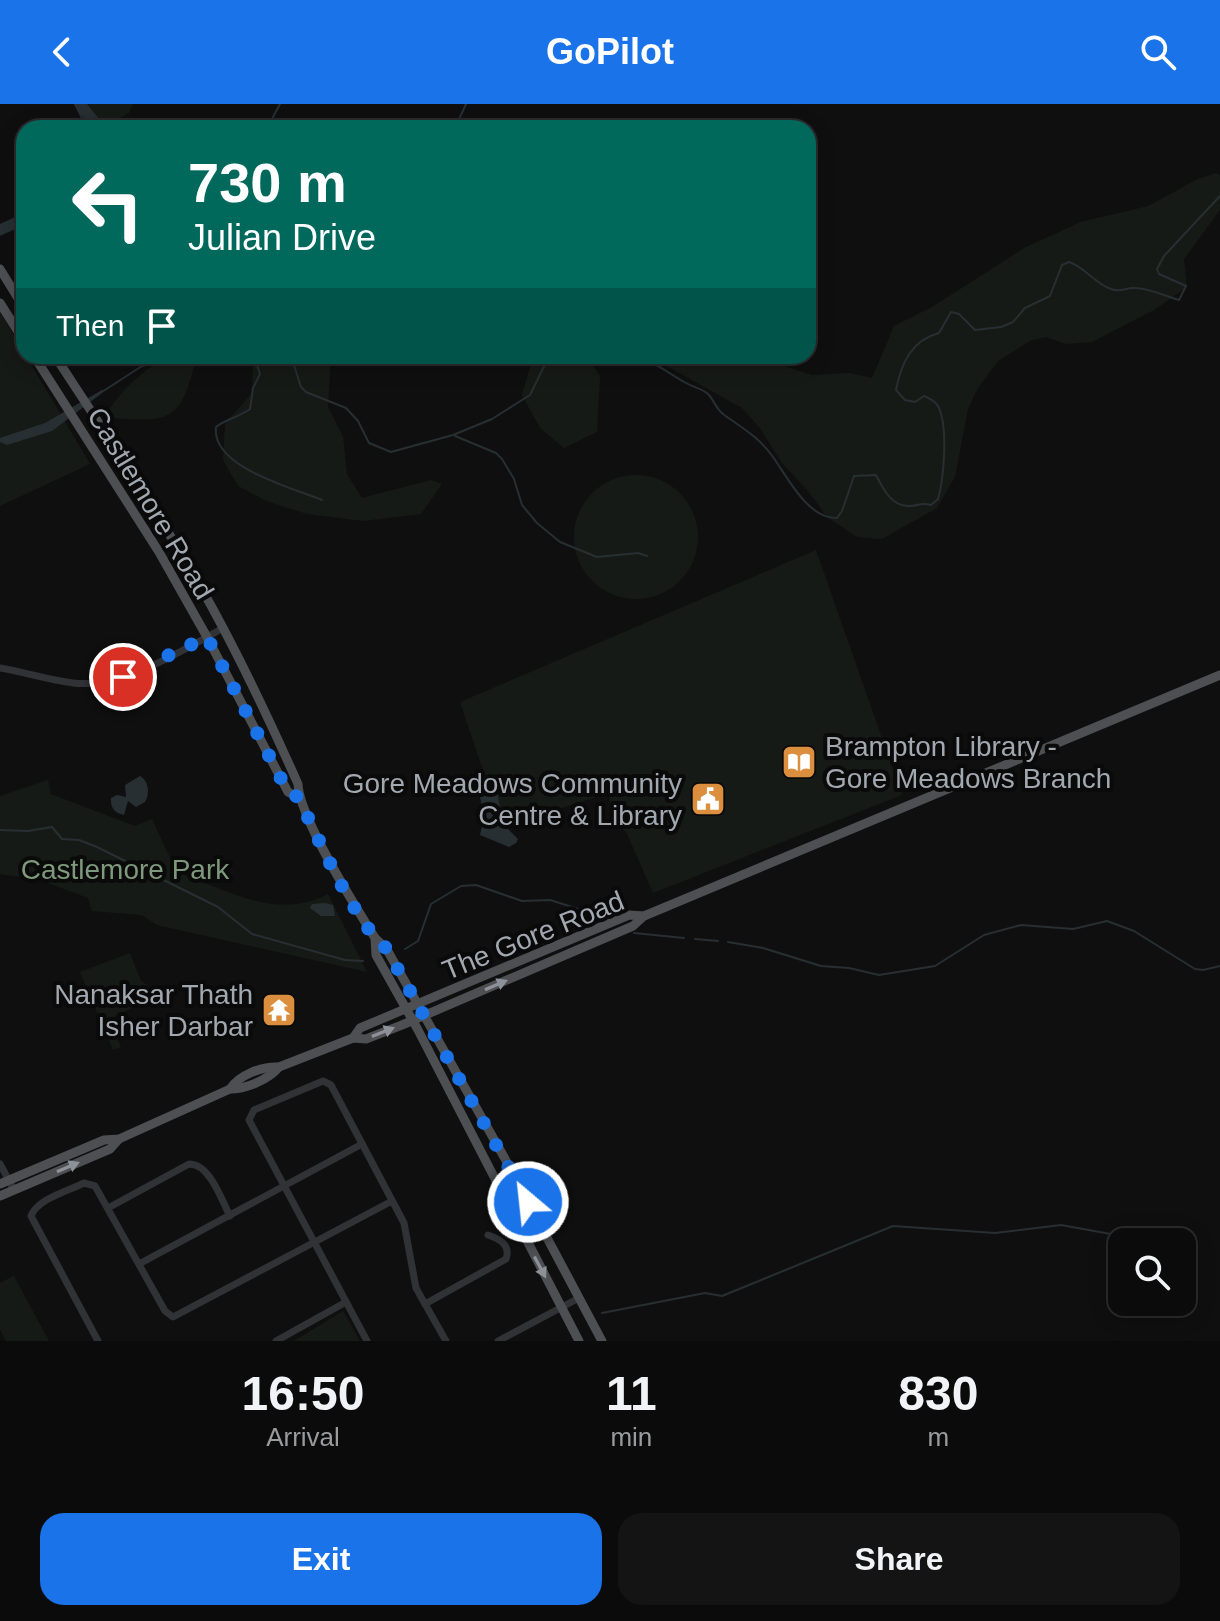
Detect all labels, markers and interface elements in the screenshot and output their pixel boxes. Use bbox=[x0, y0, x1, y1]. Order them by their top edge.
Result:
icon: back bbox=[40, 30, 84, 74]
icon: search bbox=[1136, 30, 1180, 74]
text: GoPilot bbox=[546, 31, 674, 72]
text: 730 m bbox=[188, 151, 347, 214]
icon: left bbox=[56, 152, 160, 256]
text: Julian Drive bbox=[188, 217, 376, 258]
icon: arrive bbox=[140, 304, 184, 348]
text: Then bbox=[56, 309, 124, 342]
street label: Castlemore Road bbox=[81, 402, 220, 605]
pin bbox=[89, 643, 157, 711]
icon: arrive bbox=[101, 655, 145, 699]
place label: Brampton Library - Gore Meadows Branch bbox=[825, 731, 1111, 794]
library icon: Brampton Library - Gore Meadows Branch bbox=[780, 743, 818, 781]
place label: Gore Meadows Community Centre & Library bbox=[343, 768, 682, 831]
public building icon: Gore Meadows Community Centre & Library bbox=[689, 780, 727, 818]
park label: Castlemore Park bbox=[21, 854, 230, 885]
street label: The Gore Road bbox=[438, 885, 628, 986]
one-way arrow bbox=[484, 978, 508, 991]
place label: Nanaksar Thath Isher Darbar bbox=[54, 979, 253, 1042]
temple icon: Nanaksar Thath Isher Darbar bbox=[260, 991, 298, 1029]
one-way arrow bbox=[371, 1025, 395, 1038]
position arrow bbox=[486, 1160, 570, 1244]
one-way arrow bbox=[56, 1161, 80, 1174]
map controls bbox=[1108, 1228, 1196, 1316]
button: search bbox=[1108, 1228, 1196, 1316]
one-way arrow bbox=[533, 1256, 547, 1279]
text: 16:50 bbox=[242, 1367, 364, 1420]
text: 11 bbox=[606, 1367, 657, 1420]
text: 830 bbox=[898, 1367, 978, 1420]
text: Arrival bbox=[266, 1422, 340, 1452]
text: min bbox=[610, 1422, 652, 1452]
text: m bbox=[928, 1422, 949, 1452]
button: Exit bbox=[40, 1513, 602, 1605]
button: Share bbox=[618, 1513, 1180, 1605]

